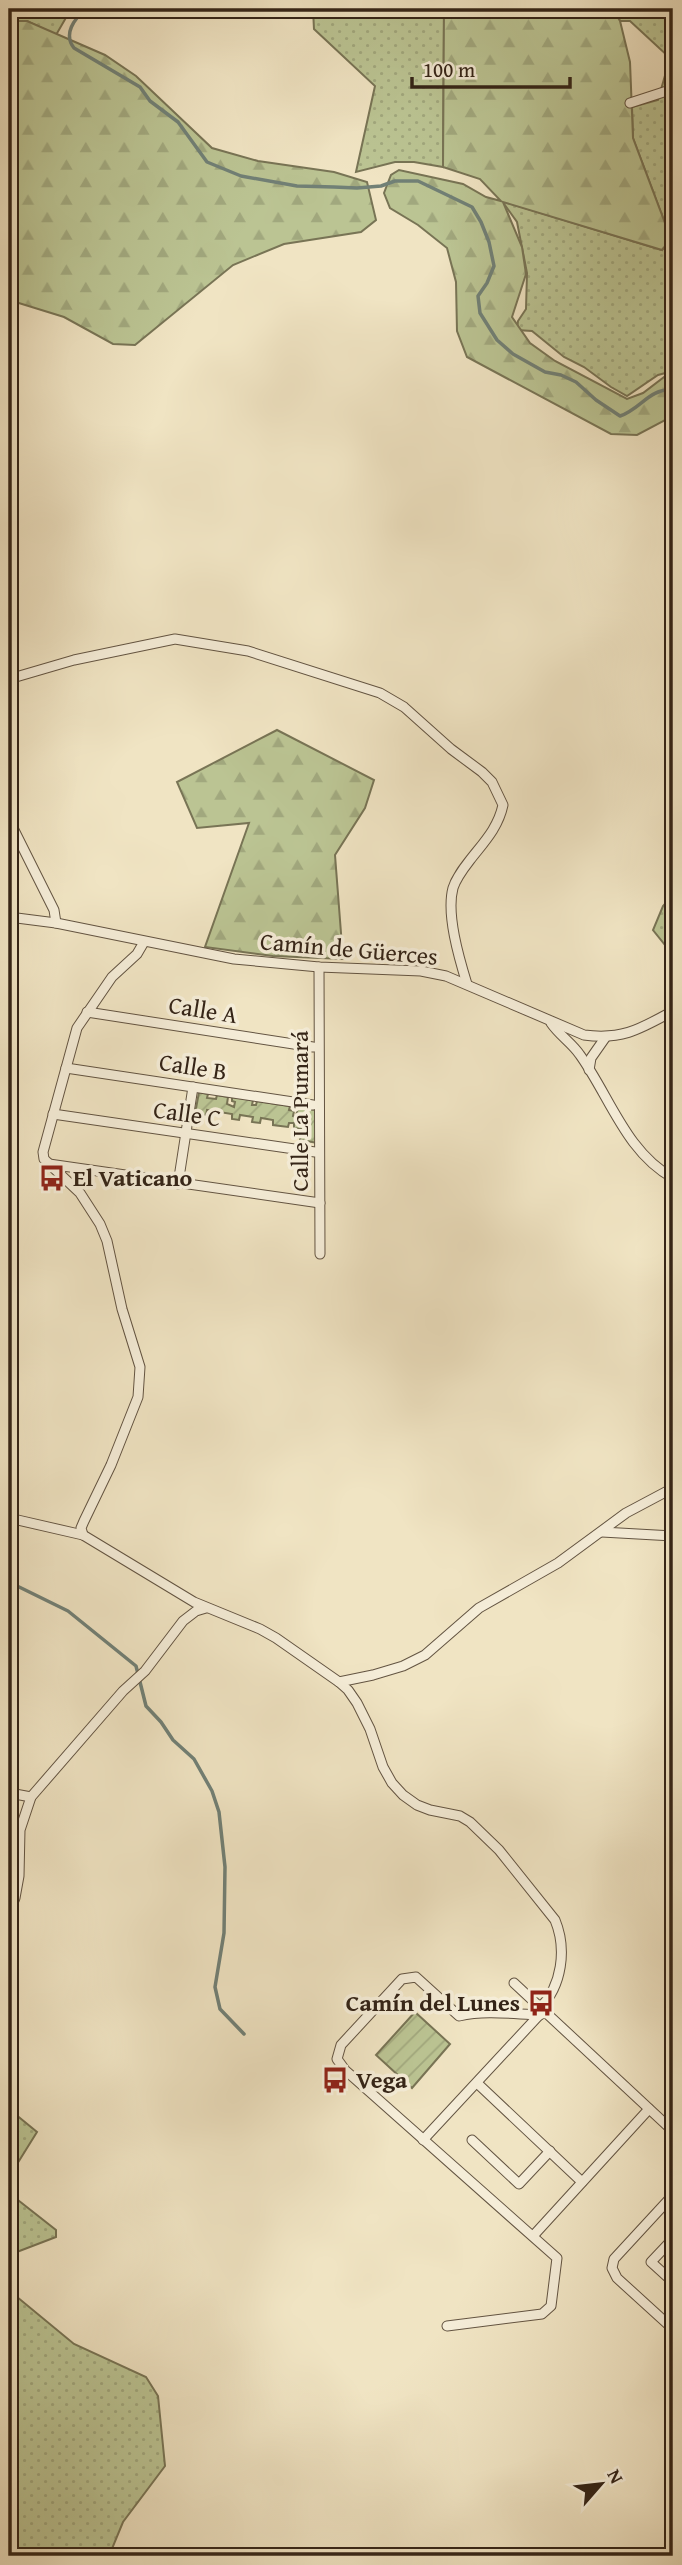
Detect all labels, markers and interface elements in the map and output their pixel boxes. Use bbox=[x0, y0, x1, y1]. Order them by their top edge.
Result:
scale bar bbox=[412, 46, 570, 90]
text: 100 m bbox=[423, 54, 475, 85]
street label: Camín de Güerces bbox=[259, 923, 439, 974]
street label: Calle A bbox=[166, 987, 240, 1032]
street label: Calle La Pumará bbox=[282, 1030, 317, 1191]
street label: Calle B bbox=[157, 1044, 229, 1089]
street label: Calle C bbox=[151, 1091, 223, 1136]
place label: El Vaticano bbox=[73, 1160, 193, 1195]
bus stop icon: El Vaticano bbox=[37, 1163, 67, 1193]
place label: Camín del Lunes bbox=[346, 1985, 520, 2020]
bus stop icon: Camín del Lunes bbox=[526, 1988, 556, 2018]
place label: Vega bbox=[356, 2062, 408, 2097]
bus stop icon: Vega bbox=[320, 2065, 350, 2095]
north arrow bbox=[566, 2450, 636, 2520]
text: N bbox=[601, 2464, 631, 2488]

